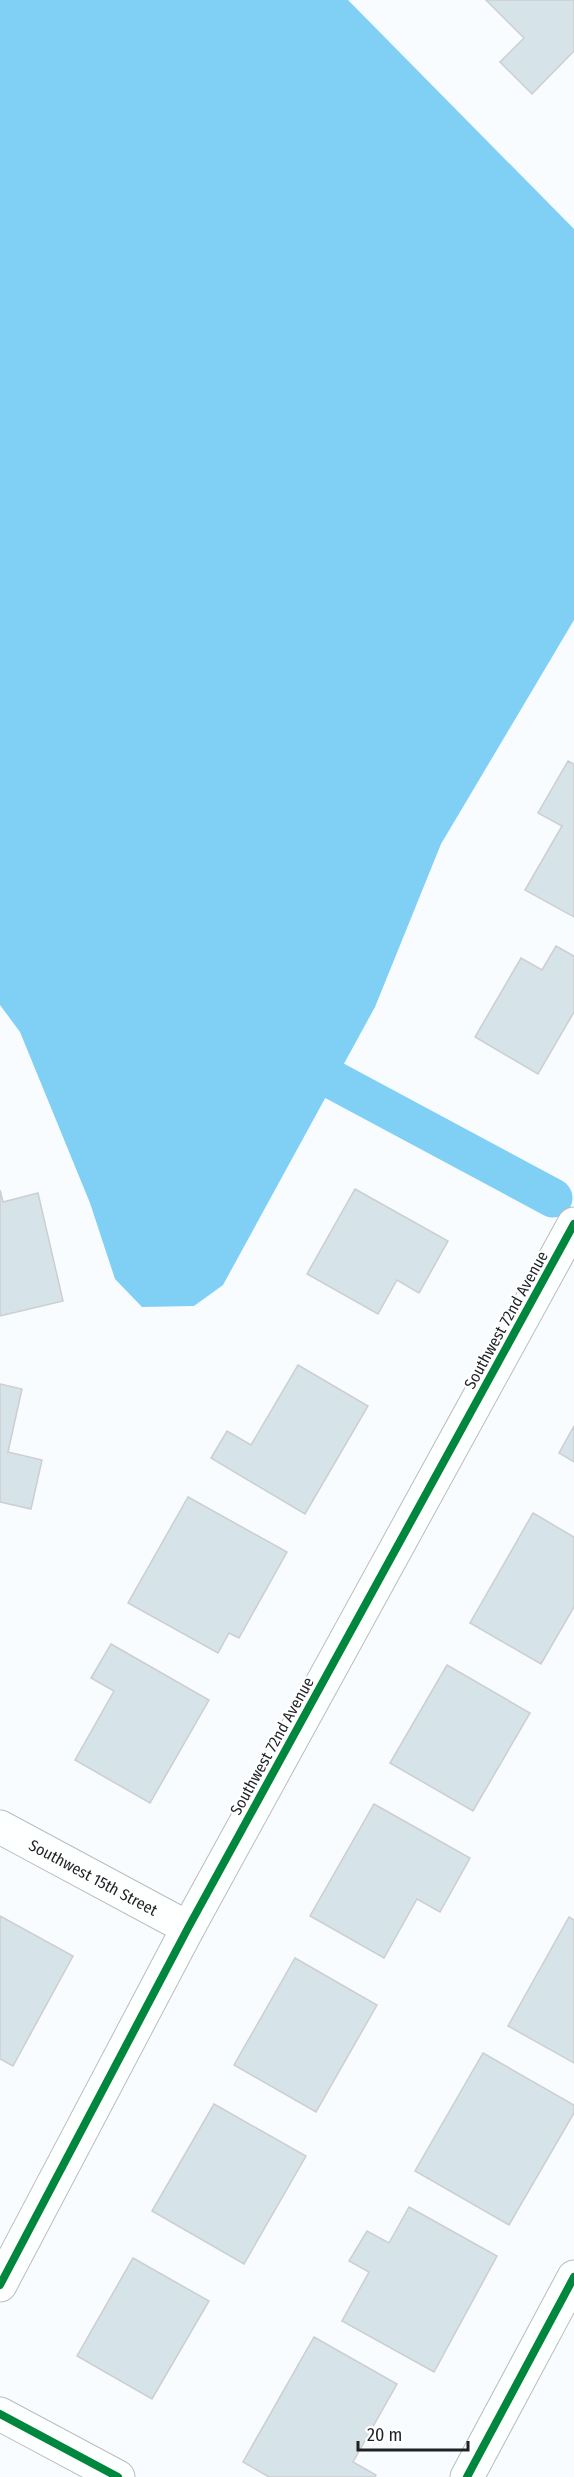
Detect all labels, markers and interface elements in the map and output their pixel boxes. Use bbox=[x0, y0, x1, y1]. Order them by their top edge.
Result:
street label: Southwest 72nd Avenue bbox=[460, 1248, 552, 1392]
street label: Southwest 72nd Avenue bbox=[226, 1674, 318, 1818]
street label: Southwest 15th Street bbox=[26, 1835, 161, 1920]
scale bar bbox=[358, 2414, 468, 2452]
text: 20 m bbox=[367, 2424, 402, 2446]

